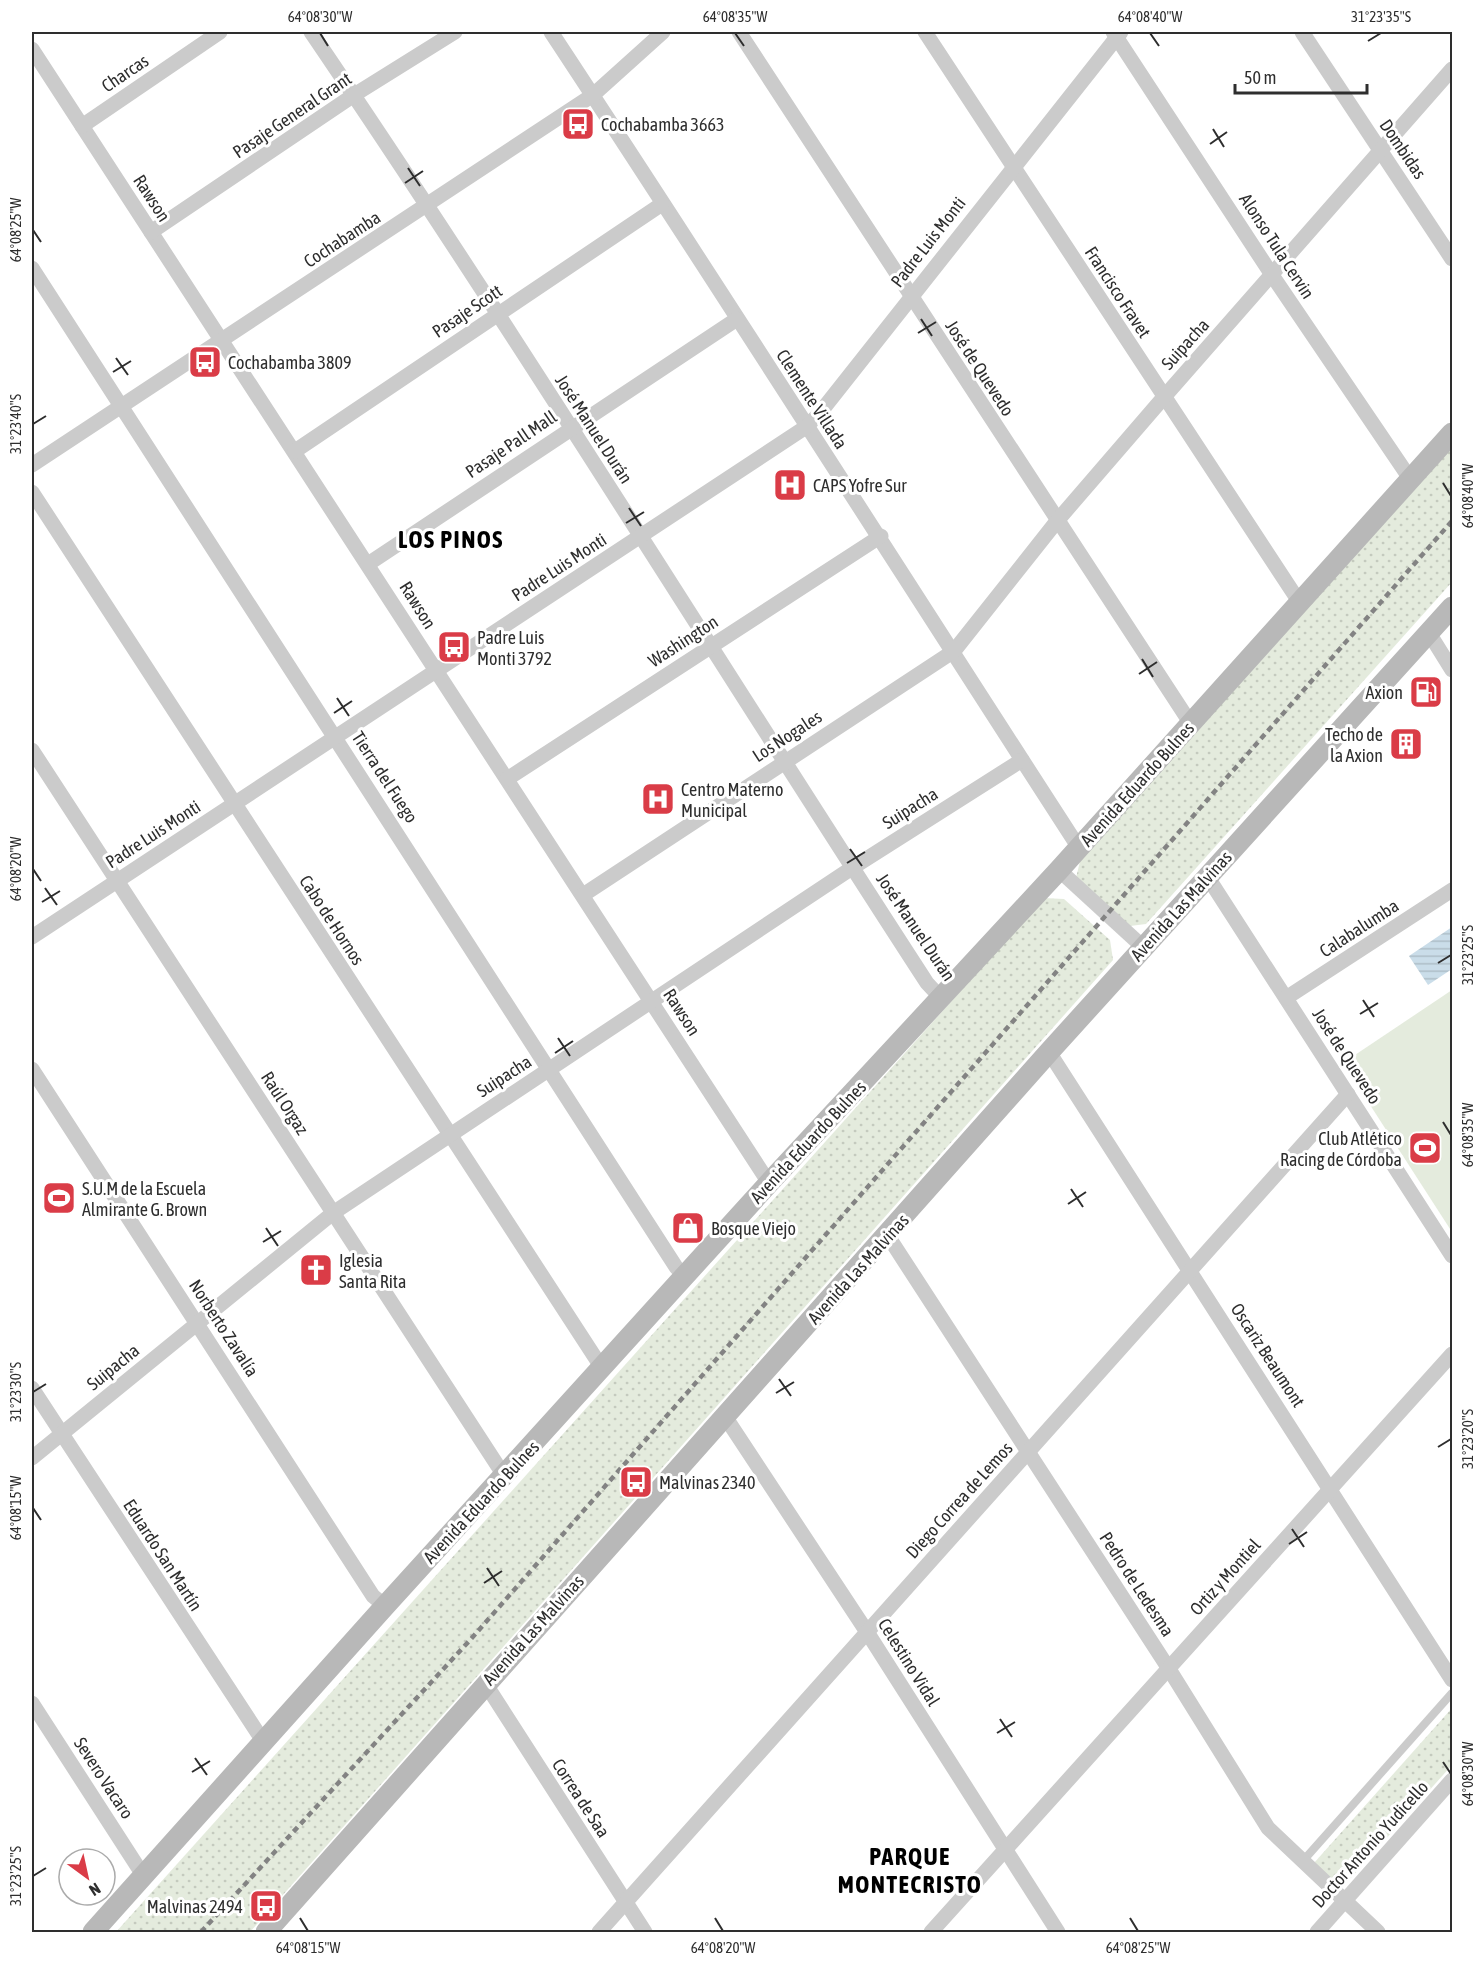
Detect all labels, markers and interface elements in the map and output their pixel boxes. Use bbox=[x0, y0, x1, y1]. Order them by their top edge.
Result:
text: 64°08'30"W bbox=[288, 8, 352, 25]
text: 64°08'35"W bbox=[703, 8, 767, 25]
text: 64°08'40"W bbox=[1118, 8, 1182, 25]
text: 31°23'35"S bbox=[1351, 8, 1411, 25]
street label: Charcas bbox=[98, 50, 152, 96]
scale bar bbox=[1235, 57, 1367, 95]
text: 50 m bbox=[1244, 67, 1276, 88]
street label: Pasaje General Grant bbox=[229, 68, 355, 162]
bus stop icon: Cochabamba 3663 bbox=[560, 106, 596, 142]
place label: Cochabamba 3663 bbox=[601, 114, 724, 135]
street label: Dombidas bbox=[1375, 115, 1431, 183]
street label: Rawson bbox=[129, 171, 175, 225]
street label: Alonso Tula Cervin bbox=[1235, 190, 1319, 302]
street label: Padre Luis Monti bbox=[886, 193, 970, 291]
text: 64°08'25"W bbox=[7, 198, 24, 262]
street label: Cochabamba bbox=[300, 206, 384, 272]
street label: Francisco Fravet bbox=[1081, 242, 1155, 342]
street label: Pasaje Scott bbox=[428, 280, 506, 342]
street label: Suipacha bbox=[1157, 314, 1213, 374]
street label: José de Quevedo bbox=[941, 316, 1019, 420]
bus stop icon: Cochabamba 3809 bbox=[187, 344, 223, 380]
street label: Clemente Villada bbox=[772, 345, 852, 453]
place label: Cochabamba 3809 bbox=[228, 352, 351, 373]
street label: José Manuel Durán bbox=[551, 371, 637, 487]
text: 31°23'40"S bbox=[7, 394, 24, 454]
street label: Pasaje Pall Mall bbox=[462, 406, 561, 482]
text: 64°08'40"W bbox=[1459, 464, 1476, 528]
hospital icon: CAPS Yofre Sur bbox=[772, 467, 808, 503]
place label: CAPS Yofre Sur bbox=[813, 475, 907, 496]
district label: LOS PINOS bbox=[398, 526, 504, 553]
street label: Padre Luis Monti bbox=[508, 529, 610, 605]
street label: Rawson bbox=[395, 578, 441, 632]
street label: Washington bbox=[644, 611, 722, 671]
place label: Padre Luis Monti 3792 bbox=[477, 627, 552, 669]
bus stop icon: Padre Luis Monti 3792 bbox=[436, 629, 472, 665]
fuel station icon: Axion bbox=[1408, 674, 1444, 710]
place label: Axion bbox=[1366, 682, 1403, 703]
street label: Los Nogales bbox=[748, 706, 826, 766]
street label: Avenida Eduardo Bulnes bbox=[1076, 718, 1198, 850]
place label: Techo de la Axion bbox=[1325, 724, 1383, 766]
building icon: Techo de la Axion bbox=[1388, 726, 1424, 762]
street label: Tierra del Fuego bbox=[348, 727, 422, 827]
place label: Centro Materno Municipal bbox=[681, 779, 784, 821]
hospital icon: Centro Materno Municipal bbox=[640, 781, 676, 817]
street label: Suipacha bbox=[879, 783, 941, 833]
street label: Padre Luis Monti bbox=[102, 796, 204, 872]
text: 64°08'20"W bbox=[7, 837, 24, 901]
street label: Avenida Las Malvinas bbox=[1126, 847, 1236, 965]
street label: José Manuel Durán bbox=[872, 869, 960, 985]
street label: Cabo de Hornos bbox=[295, 871, 369, 969]
street label: Calabalumba bbox=[1316, 895, 1402, 961]
text: 31°23'25"S bbox=[1459, 925, 1476, 985]
street label: Rawson bbox=[659, 985, 705, 1039]
street label: José de Quevedo bbox=[1308, 1004, 1386, 1108]
street label: Suipacha bbox=[473, 1051, 535, 1101]
street label: Raúl Orgaz bbox=[257, 1068, 313, 1139]
street label: Avenida Eduardo Bulnes bbox=[746, 1076, 870, 1208]
text: 64°08'35"W bbox=[1459, 1103, 1476, 1167]
place label: Club Atlético Racing de Córdoba bbox=[1280, 1128, 1402, 1170]
sports icon: Club Atlético Racing de Córdoba bbox=[1407, 1130, 1443, 1166]
place label: S.U.M de la Escuela Almirante G. Brown bbox=[82, 1178, 207, 1220]
sports icon: S.U.M de la Escuela Almirante G. Brown bbox=[41, 1180, 77, 1216]
shop icon: Bosque Viejo bbox=[670, 1210, 706, 1246]
street label: Avenida Las Malvinas bbox=[803, 1210, 913, 1328]
place label: Bosque Viejo bbox=[711, 1218, 796, 1239]
place label: Iglesia Santa Rita bbox=[339, 1250, 406, 1292]
church icon: Iglesia Santa Rita bbox=[298, 1252, 334, 1288]
street label: Norberto Zavalía bbox=[185, 1276, 263, 1380]
street label: Oscariz Beaumont bbox=[1227, 1299, 1309, 1411]
street label: Suipacha bbox=[83, 1340, 143, 1394]
text: 31°23'30"S bbox=[7, 1362, 24, 1422]
text: 31°23'20"S bbox=[1459, 1409, 1476, 1469]
street label: Avenida Eduardo Bulnes bbox=[419, 1436, 543, 1568]
street label: Diego Correa de Lemos bbox=[901, 1438, 1017, 1562]
bus stop icon: Malvinas 2340 bbox=[618, 1464, 654, 1500]
place label: Malvinas 2340 bbox=[659, 1472, 755, 1493]
text: 64°08'15"W bbox=[7, 1476, 24, 1540]
street label: Eduardo San Martín bbox=[119, 1495, 207, 1615]
street label: Pedro de Ledesma bbox=[1095, 1528, 1179, 1640]
street label: Ortiz y Montiel bbox=[1185, 1534, 1265, 1619]
street label: Avenida Las Malvinas bbox=[478, 1571, 588, 1689]
street label: Celestino Vidal bbox=[874, 1614, 944, 1710]
street label: Severo Vacaro bbox=[70, 1733, 138, 1823]
text: 64°08'30"W bbox=[1459, 1742, 1476, 1806]
street label: Correa de Saa bbox=[548, 1755, 614, 1841]
street label: Doctor Antonio Yudicello bbox=[1308, 1776, 1432, 1912]
district label: PARQUE MONTECRISTO bbox=[838, 1843, 982, 1898]
text: 31°23'25"S bbox=[7, 1846, 24, 1906]
north arrow bbox=[57, 1847, 117, 1907]
text: N bbox=[86, 1879, 104, 1900]
bus stop icon: Malvinas 2494 bbox=[248, 1888, 284, 1924]
place label: Malvinas 2494 bbox=[147, 1896, 243, 1917]
text: 64°08'15"W bbox=[276, 1939, 340, 1956]
text: 64°08'20"W bbox=[691, 1939, 755, 1956]
text: 64°08'25"W bbox=[1106, 1939, 1170, 1956]

